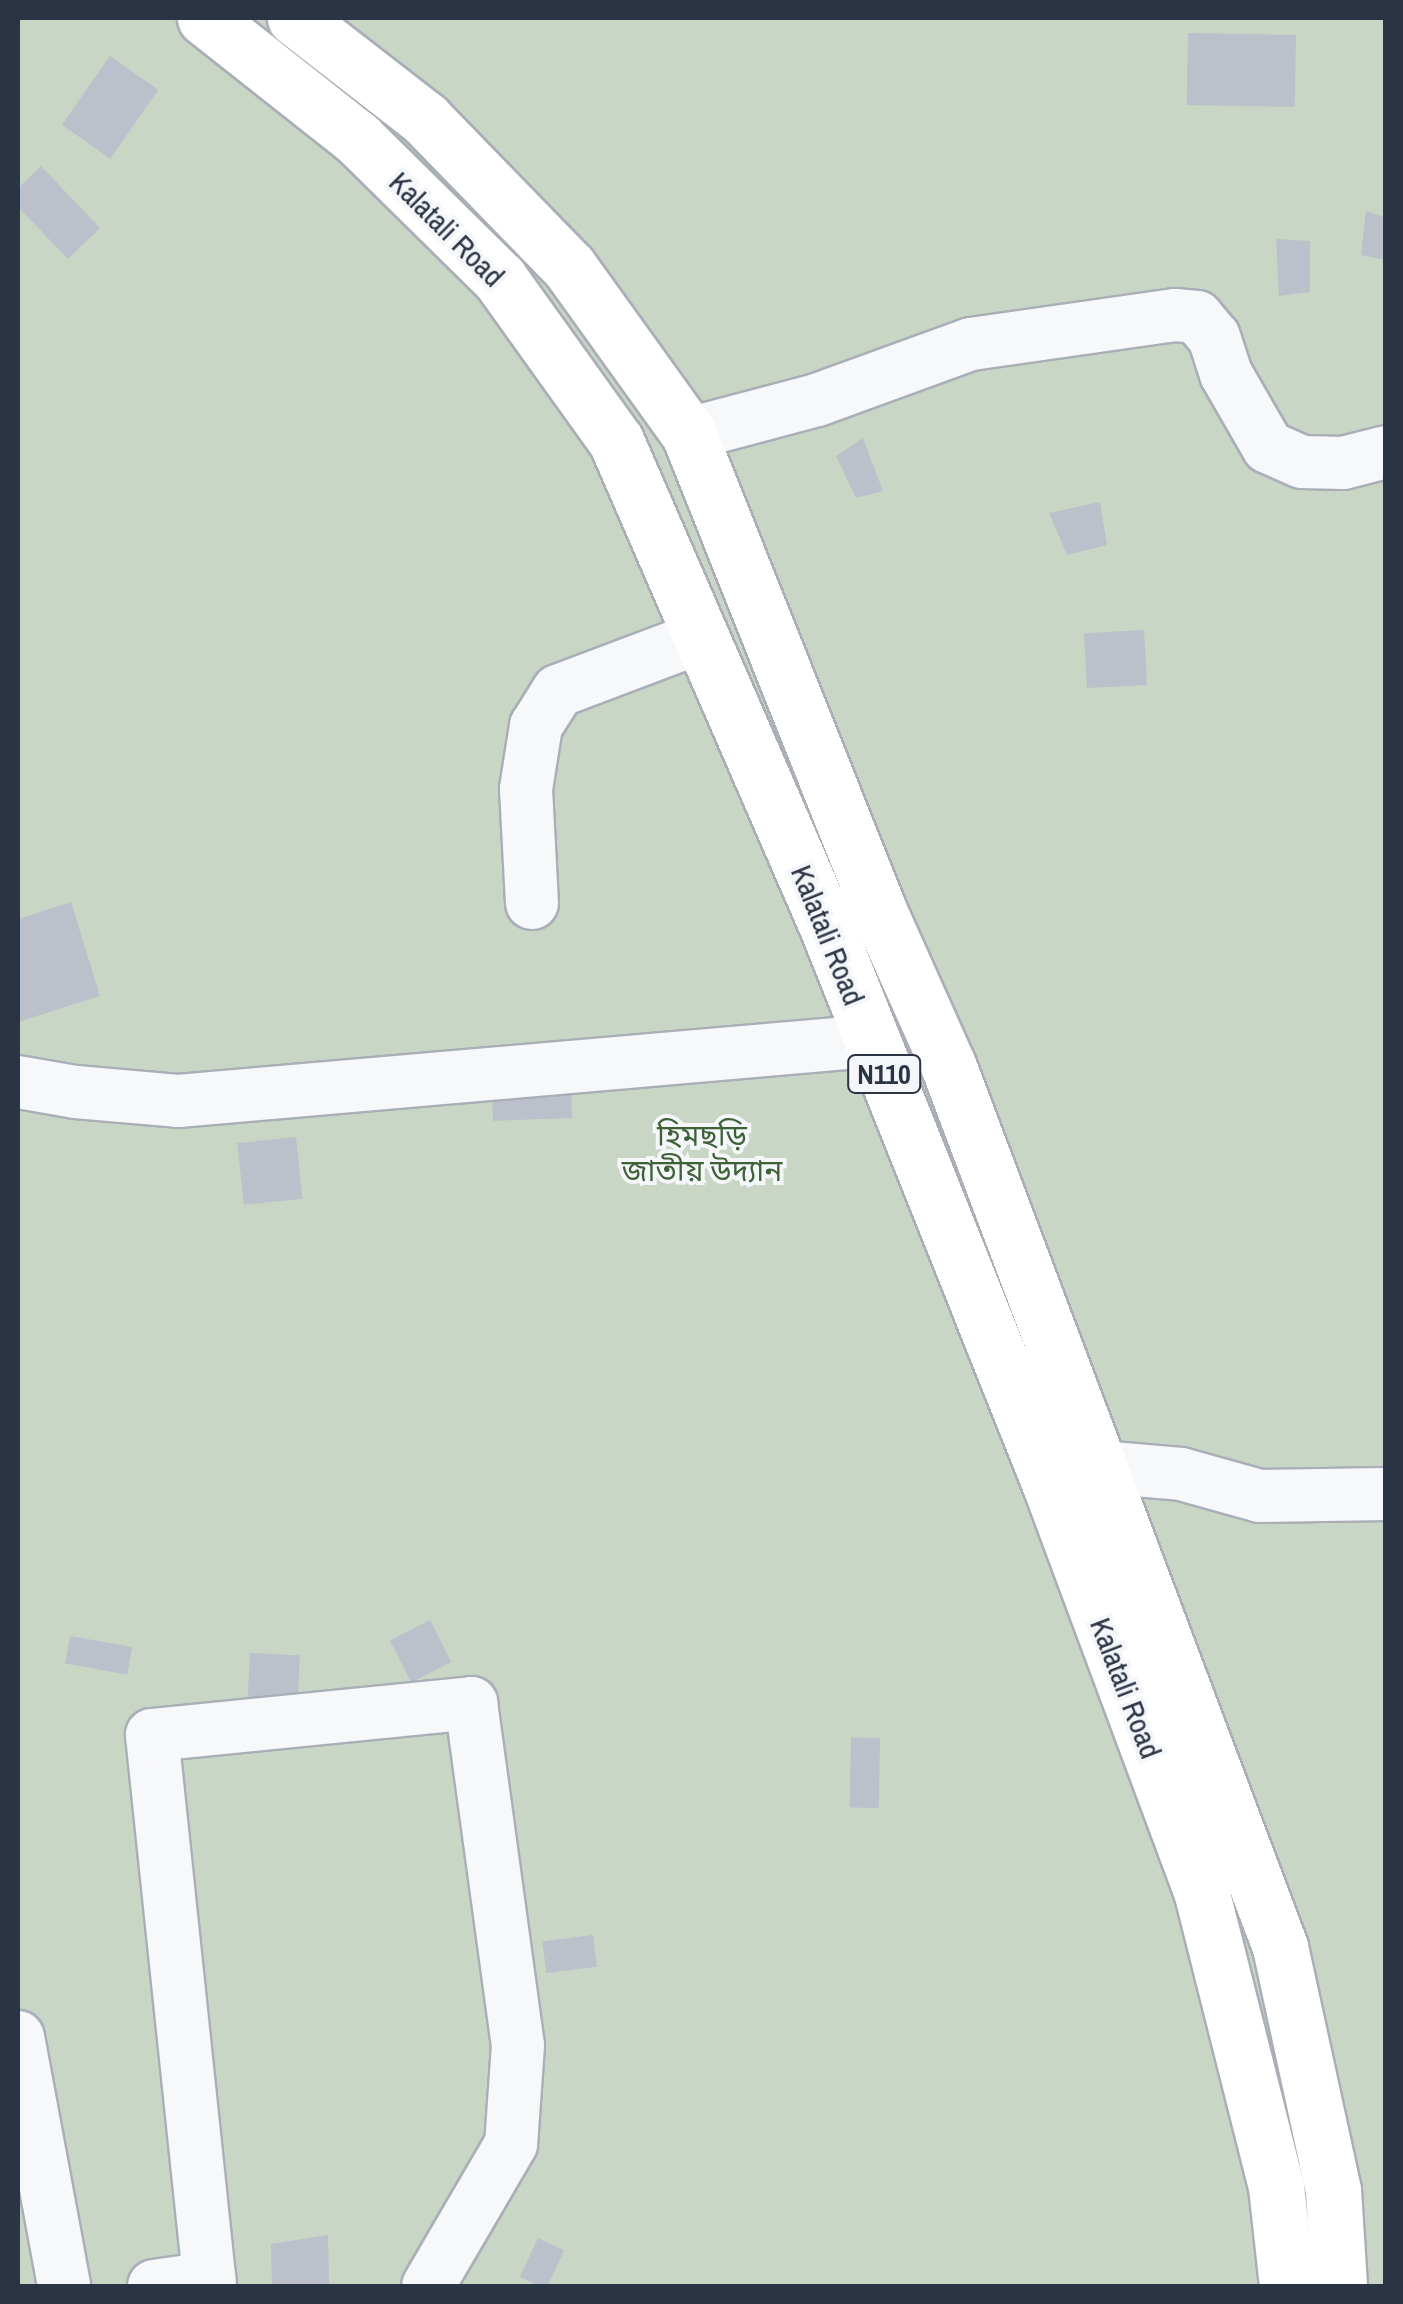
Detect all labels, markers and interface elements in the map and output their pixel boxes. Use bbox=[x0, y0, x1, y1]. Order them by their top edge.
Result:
street label: Kalatali Road bbox=[382, 164, 512, 294]
street label: Kalatali Road bbox=[784, 860, 872, 1010]
road number: N110 bbox=[846, 1051, 922, 1097]
park label: হিমছড়ি জাতীয় উদ্যান bbox=[622, 1117, 782, 1188]
street label: Kalatali Road bbox=[1083, 1613, 1169, 1763]

